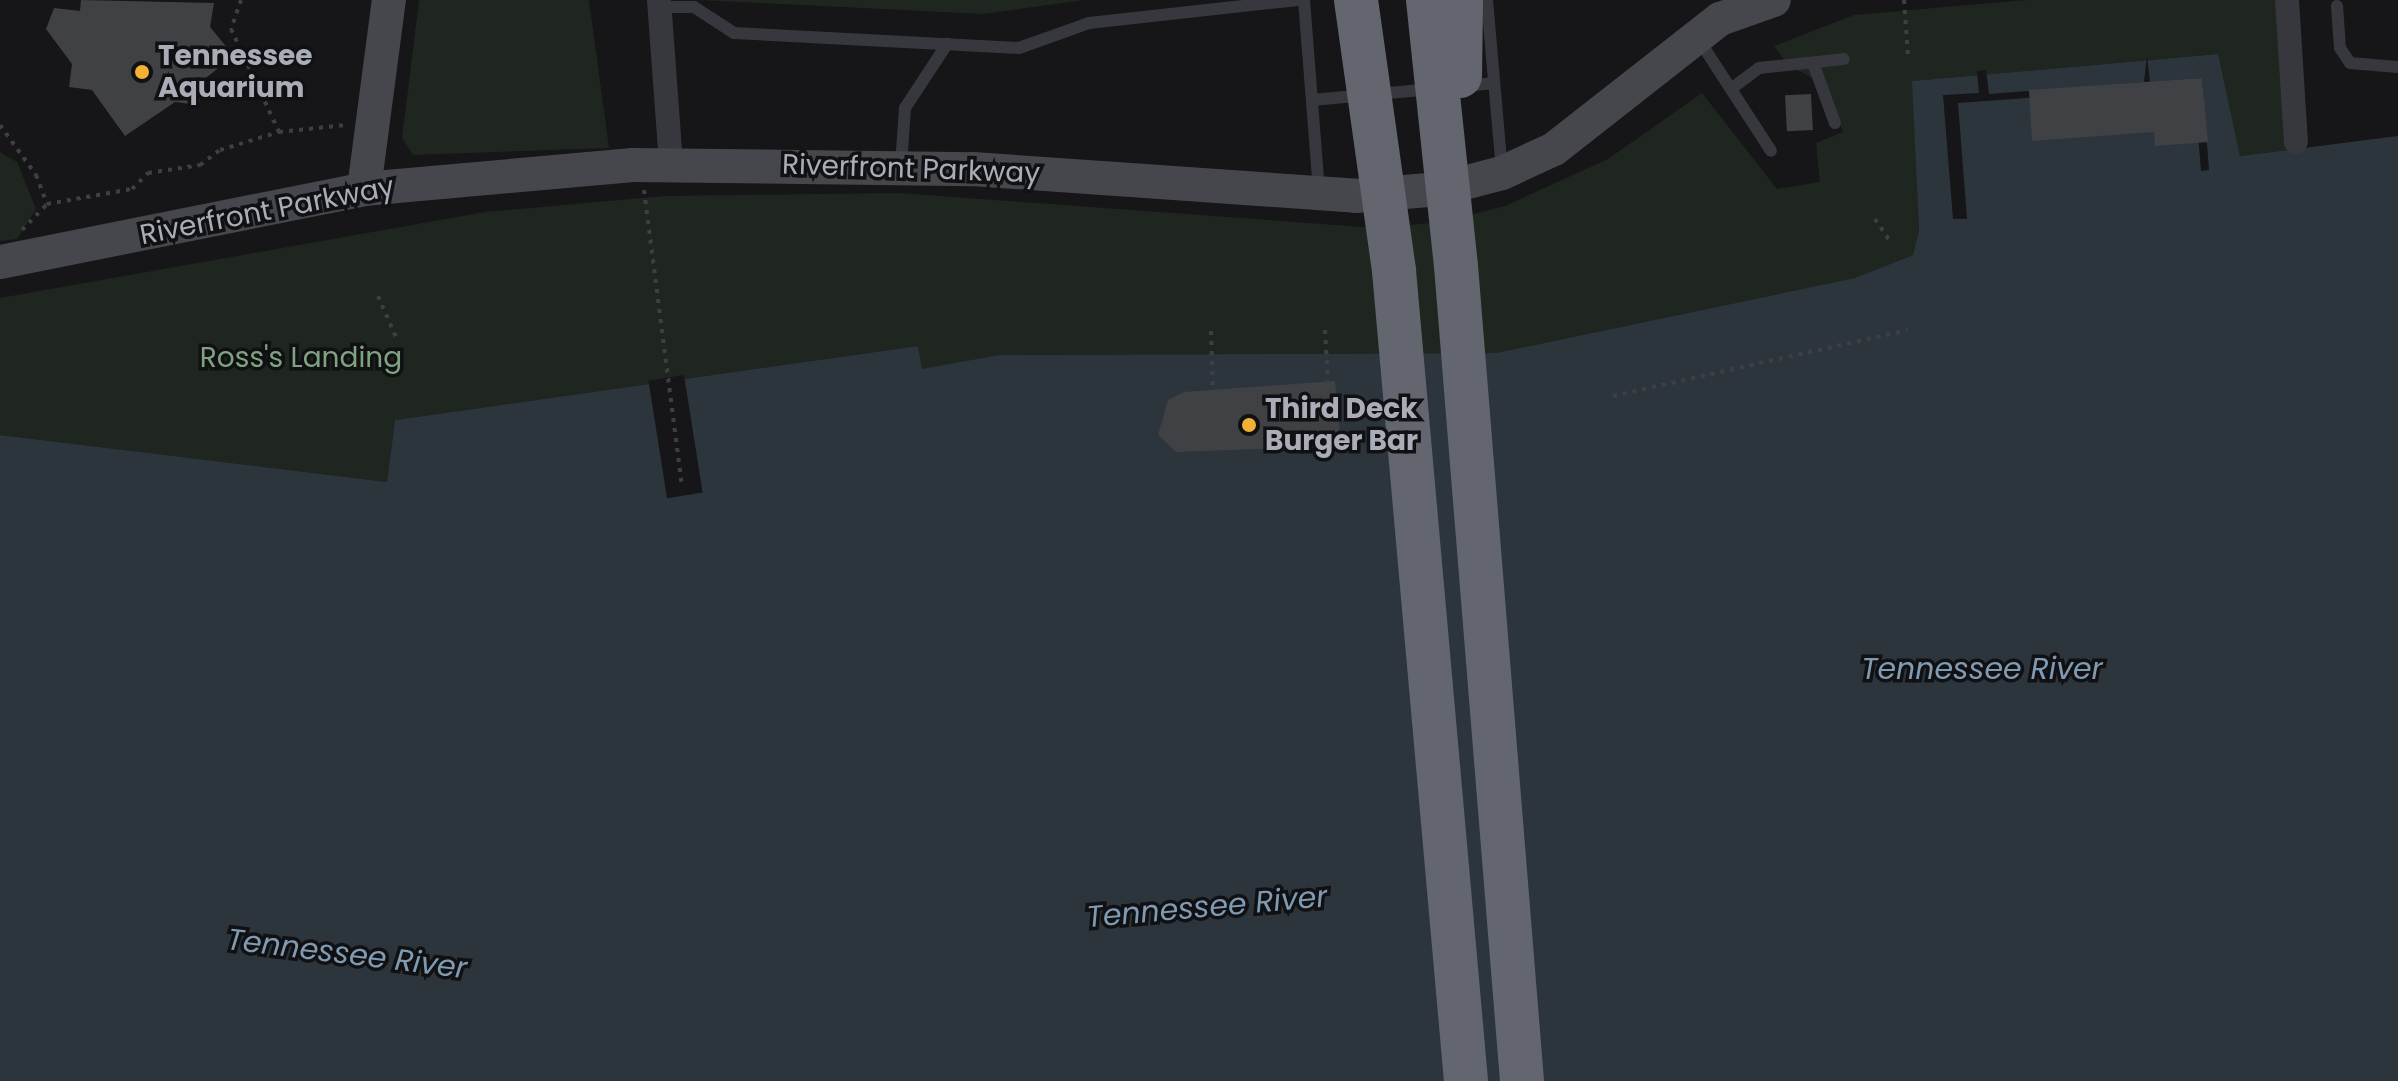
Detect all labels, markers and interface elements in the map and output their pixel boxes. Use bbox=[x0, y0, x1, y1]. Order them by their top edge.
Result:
place label: Tennessee Aquarium bbox=[158, 39, 313, 105]
marker: Tennessee Aquarium bbox=[133, 63, 151, 81]
street label: Riverfront Parkway bbox=[781, 148, 1041, 190]
street label: Riverfront Parkway bbox=[137, 170, 397, 252]
park label: Ross's Landing bbox=[200, 341, 402, 375]
place label: Third Deck Burger Bar bbox=[1265, 392, 1418, 458]
marker: Third Deck Burger Bar bbox=[1240, 416, 1258, 434]
water label: Tennessee River bbox=[1861, 651, 2103, 687]
water label: Tennessee River bbox=[1085, 879, 1329, 935]
water label: Tennessee River bbox=[225, 921, 469, 987]

